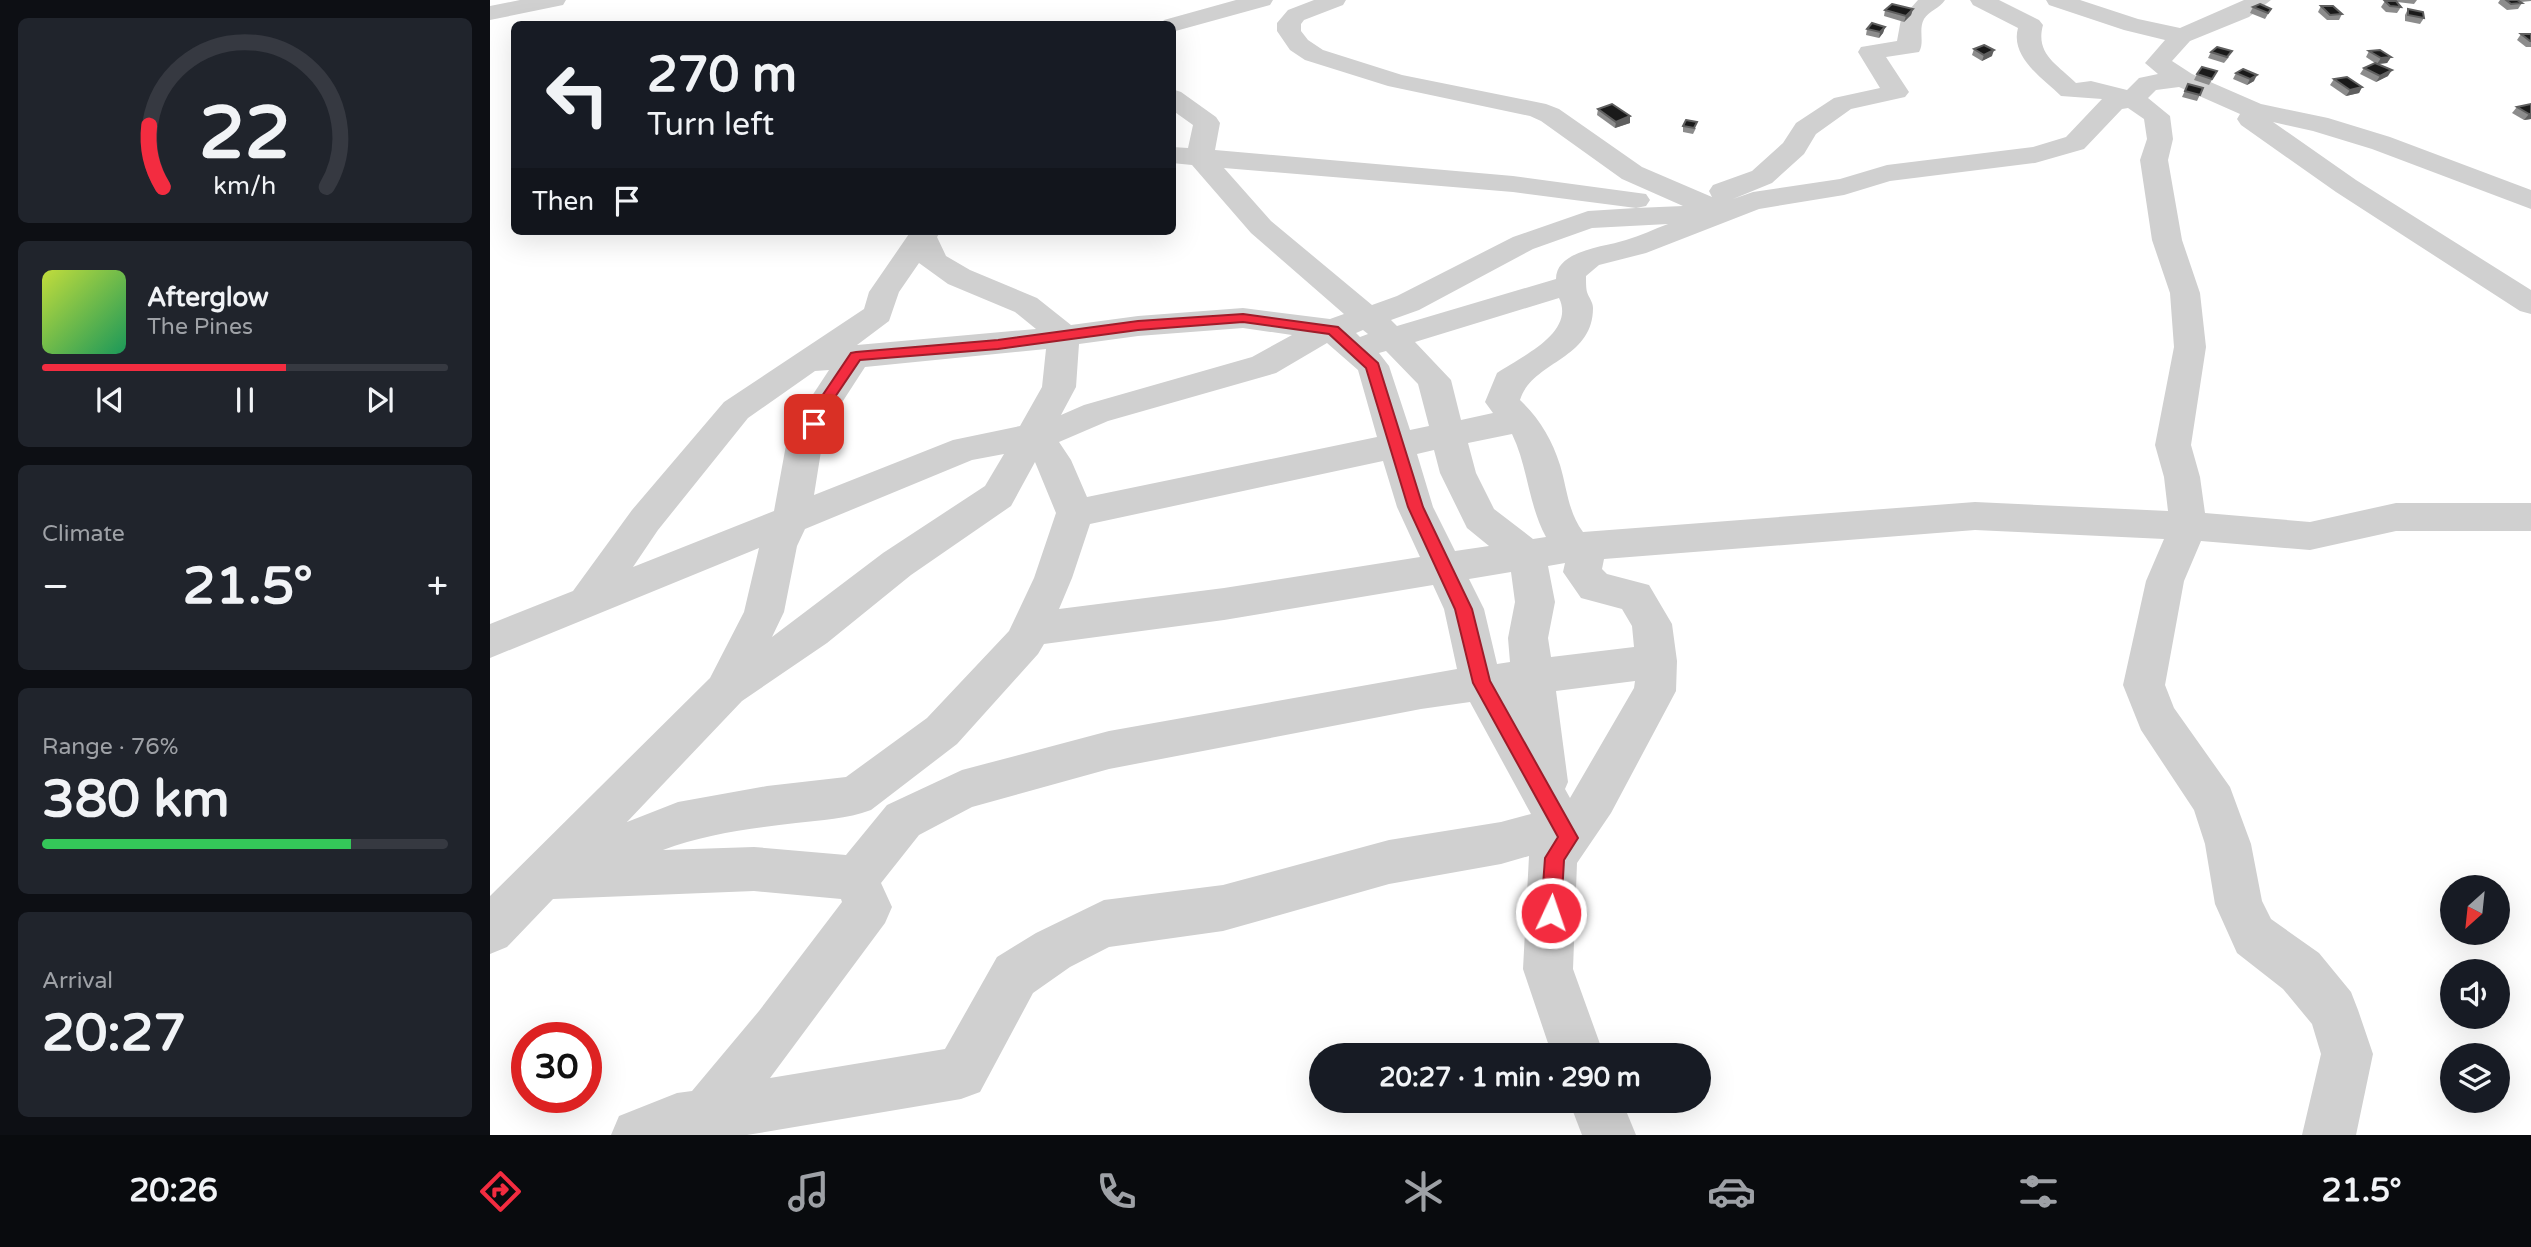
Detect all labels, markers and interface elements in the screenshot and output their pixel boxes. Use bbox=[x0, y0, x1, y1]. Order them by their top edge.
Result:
text: 270 m bbox=[647, 46, 797, 105]
icon: left bbox=[532, 49, 623, 140]
text: 22 bbox=[199, 90, 291, 178]
text: Turn left bbox=[647, 106, 774, 144]
text: km/h bbox=[214, 171, 276, 201]
icon: arrive bbox=[608, 182, 646, 220]
text: Then bbox=[532, 186, 594, 217]
text: Afterglow bbox=[147, 282, 269, 313]
text: The Pines bbox=[147, 313, 253, 341]
icon: previous bbox=[91, 381, 129, 419]
icon: pause bbox=[226, 381, 264, 419]
icon: next bbox=[361, 381, 399, 419]
pin bbox=[784, 394, 844, 454]
icon: arrive bbox=[795, 405, 833, 443]
text: Climate bbox=[42, 520, 125, 548]
text: 21.5° bbox=[183, 555, 313, 618]
text: − bbox=[42, 564, 69, 610]
text: + bbox=[427, 564, 448, 610]
text: Range · 76% bbox=[42, 733, 178, 761]
text: 380 km bbox=[42, 768, 230, 831]
north arrow bbox=[2440, 875, 2510, 945]
map controls bbox=[2440, 875, 2510, 1113]
position arrow bbox=[1514, 876, 1588, 950]
button: sound bbox=[2440, 959, 2510, 1029]
text: Arrival bbox=[42, 967, 113, 995]
text: 20:27 bbox=[42, 1002, 186, 1065]
speed limit sign: 30 bbox=[511, 1022, 602, 1113]
button: layers bbox=[2440, 1043, 2510, 1113]
text: 20:27 · 1 min · 290 m bbox=[1379, 1062, 1641, 1093]
icon: directions bbox=[476, 1167, 525, 1216]
icon: music bbox=[784, 1167, 833, 1216]
icon: phone bbox=[1092, 1167, 1141, 1216]
icon: climate bbox=[1399, 1167, 1448, 1216]
icon: car bbox=[1707, 1167, 1756, 1216]
icon: filters bbox=[2014, 1167, 2063, 1216]
text: 20:26 bbox=[129, 1172, 218, 1210]
text: 21.5° bbox=[2322, 1172, 2402, 1210]

